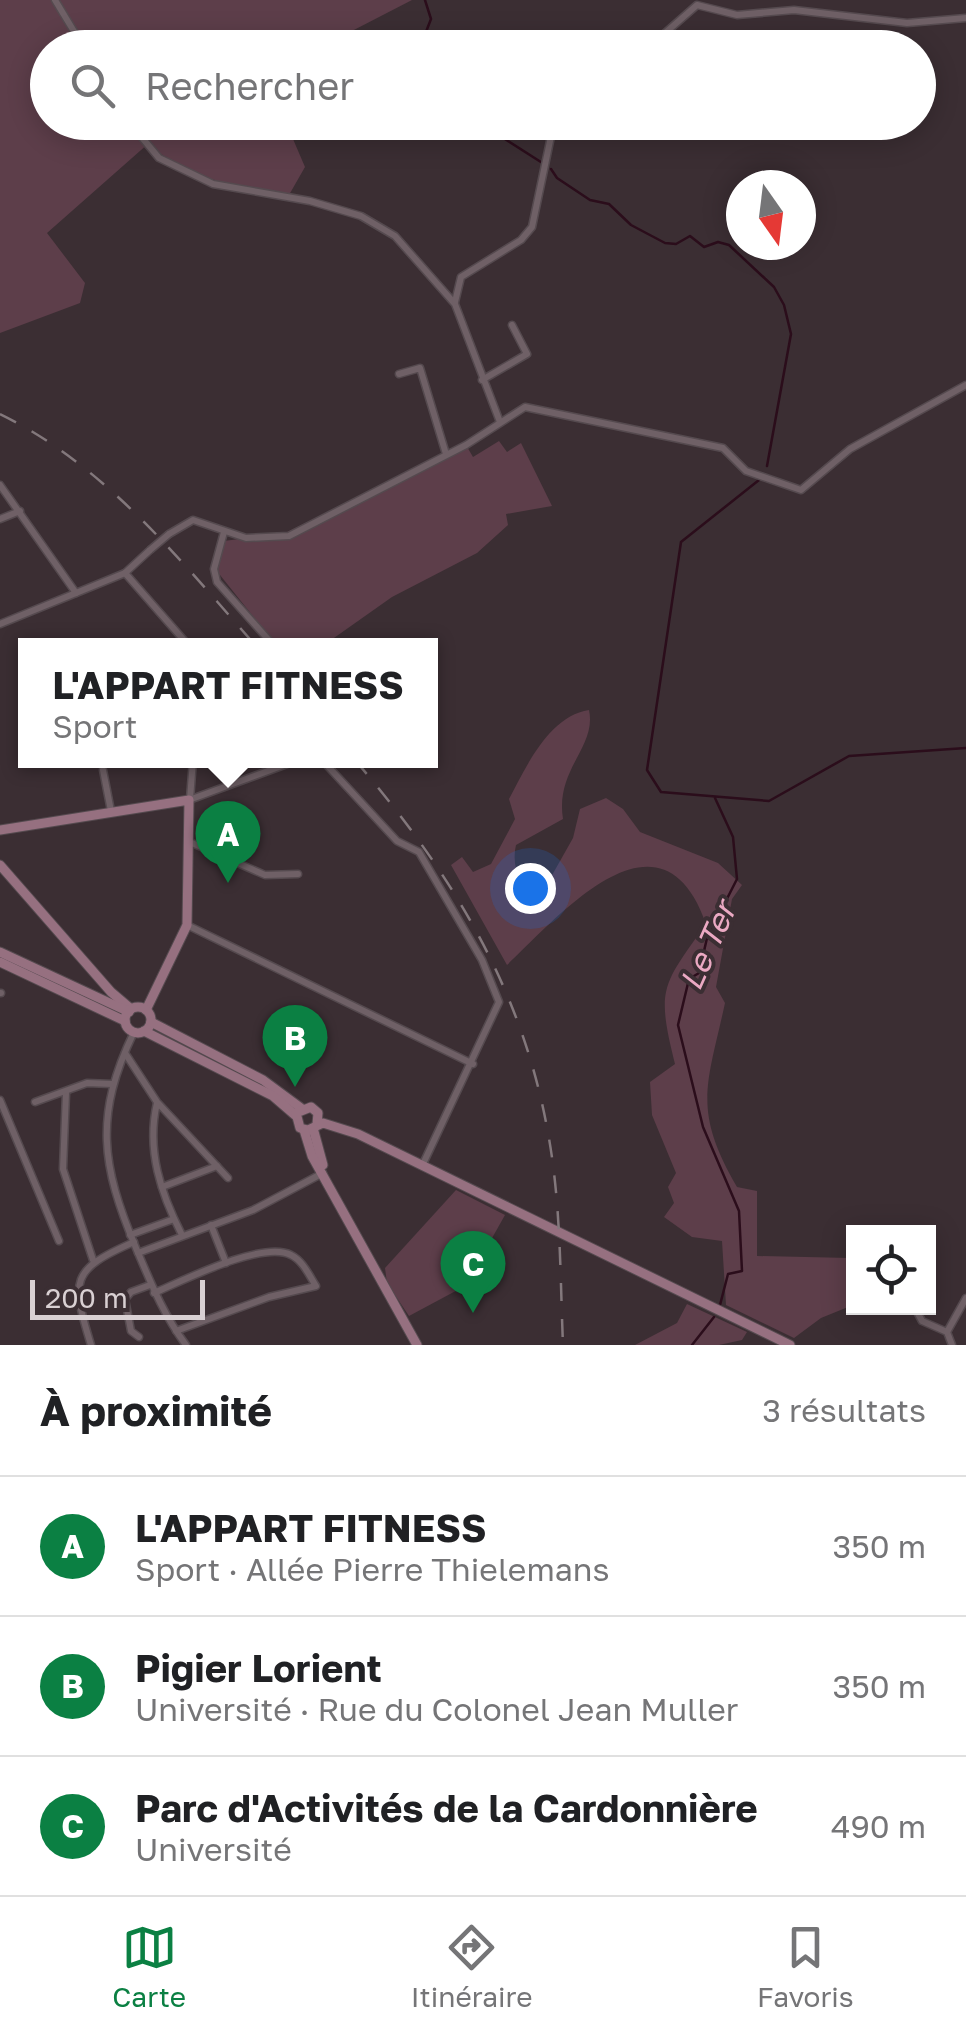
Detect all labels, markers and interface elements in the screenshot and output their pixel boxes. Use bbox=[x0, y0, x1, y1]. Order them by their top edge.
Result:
search box bbox=[30, 30, 936, 140]
icon: search bbox=[65, 58, 120, 113]
text: Rechercher bbox=[145, 63, 354, 108]
north arrow bbox=[726, 170, 816, 260]
popup bbox=[18, 638, 438, 768]
text: L'APPART FITNESS bbox=[52, 662, 404, 707]
text: Sport bbox=[52, 707, 138, 745]
pin: A bbox=[196, 800, 260, 883]
your location bbox=[505, 863, 556, 914]
water label: Le Ter bbox=[671, 891, 745, 996]
pin: B bbox=[262, 1004, 328, 1087]
map controls bbox=[846, 1225, 936, 1315]
button: locate bbox=[846, 1225, 936, 1315]
pin: C bbox=[440, 1230, 506, 1313]
scale bar bbox=[30, 1275, 205, 1320]
text: 200 m bbox=[45, 1281, 128, 1314]
text: À proximité bbox=[40, 1385, 272, 1435]
text: 3 résultats bbox=[762, 1391, 926, 1429]
text: L'APPART FITNESS bbox=[135, 1505, 486, 1550]
text: A bbox=[61, 1527, 84, 1565]
text: 350 m bbox=[833, 1527, 926, 1565]
text: Sport · Allée Pierre Thielemans bbox=[135, 1550, 609, 1588]
text: Pigier Lorient bbox=[135, 1645, 382, 1690]
text: B bbox=[61, 1667, 84, 1705]
text: 350 m bbox=[833, 1667, 926, 1705]
text: Université · Rue du Colonel Jean Muller bbox=[135, 1690, 738, 1728]
text: Parc d'Activités de la Cardonnière bbox=[135, 1785, 758, 1830]
text: C bbox=[61, 1807, 84, 1845]
text: 490 m bbox=[831, 1807, 926, 1845]
text: Université bbox=[135, 1830, 292, 1868]
tab: Carte bbox=[112, 1920, 186, 2013]
tab: Itinéraire bbox=[411, 1920, 533, 2013]
tab: Favoris bbox=[757, 1920, 854, 2013]

